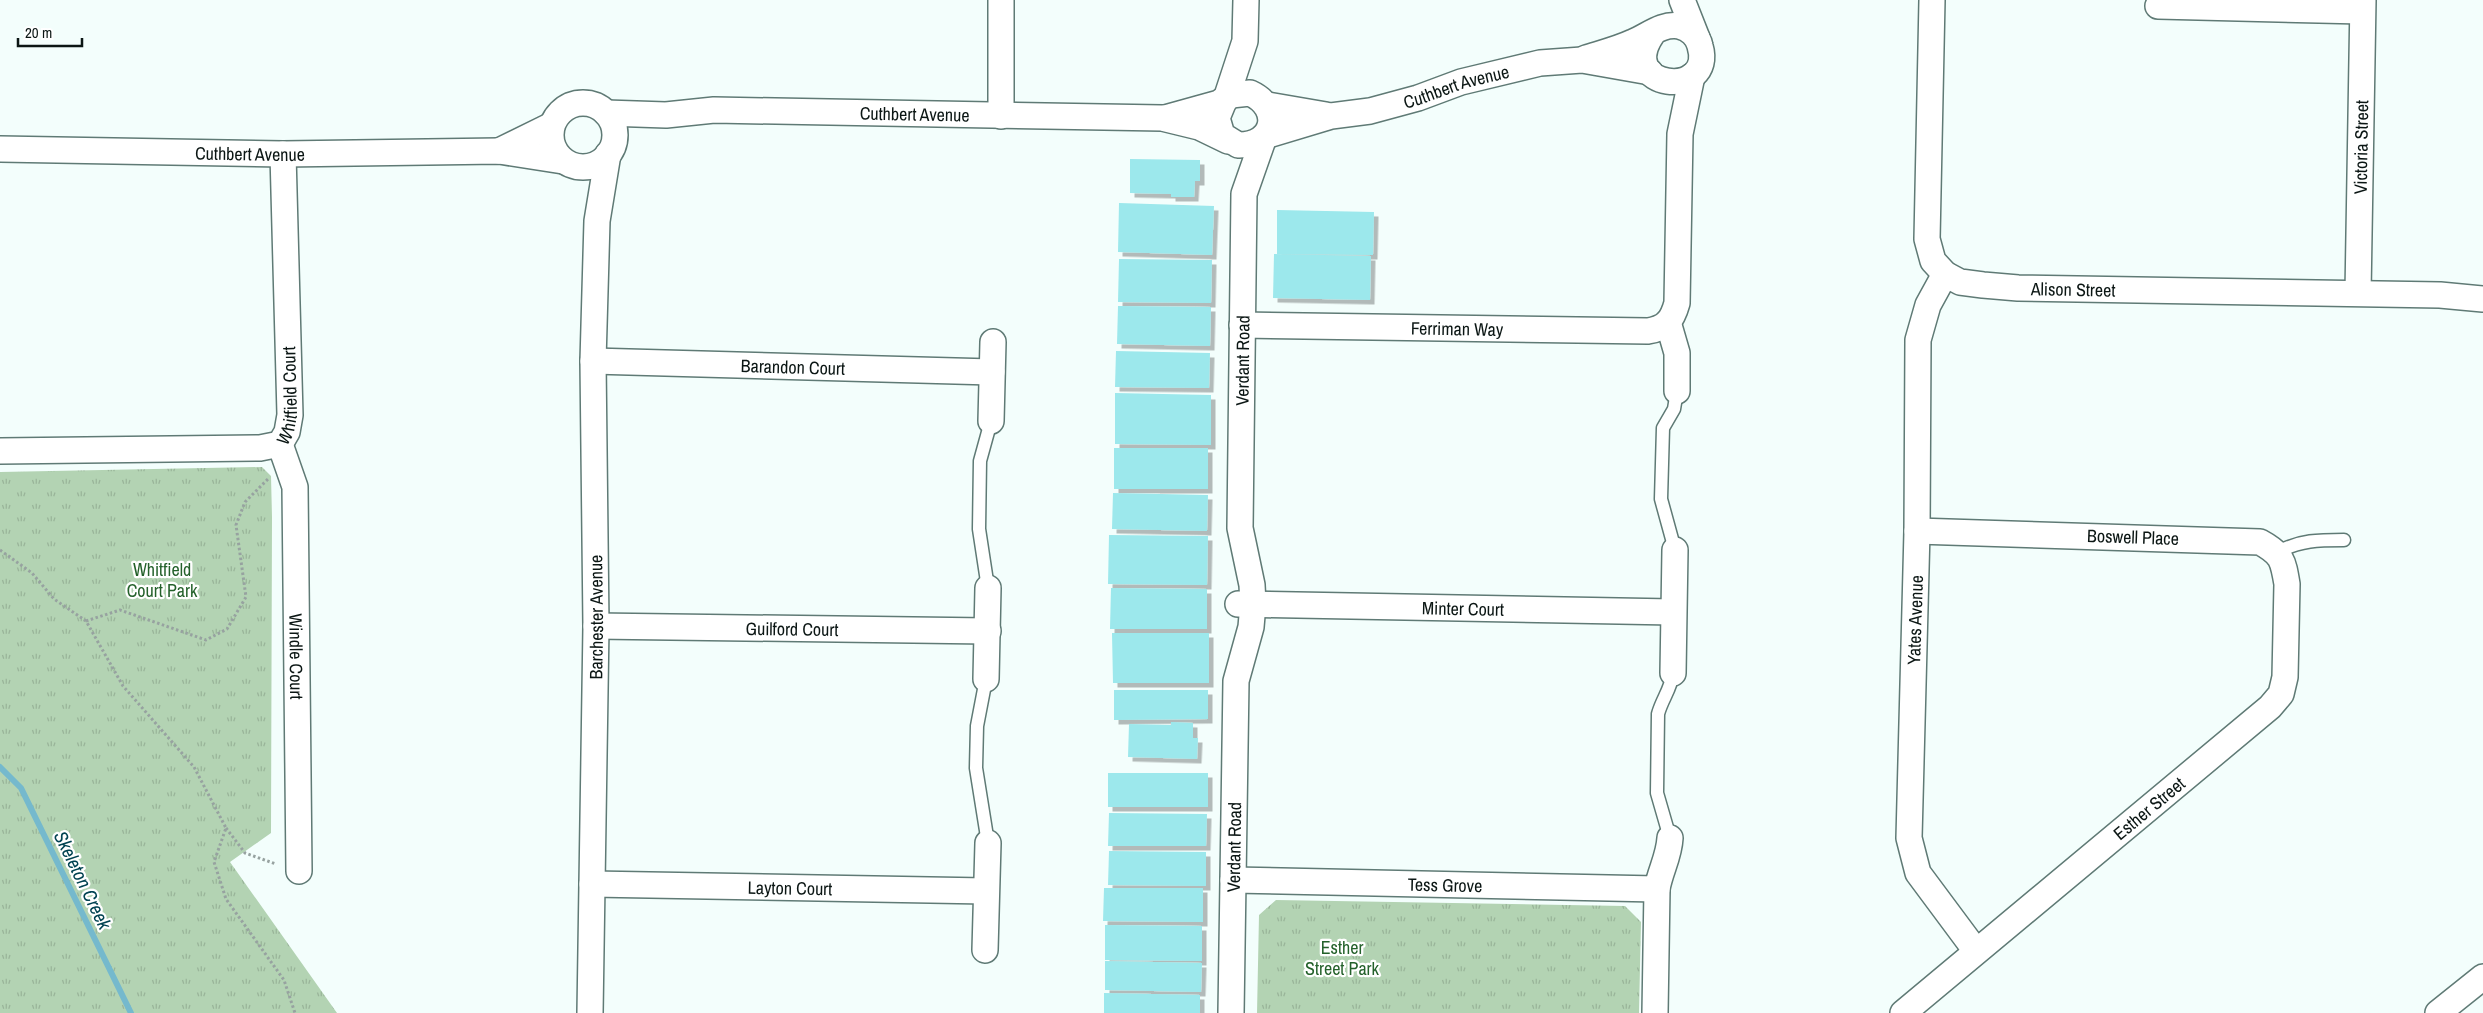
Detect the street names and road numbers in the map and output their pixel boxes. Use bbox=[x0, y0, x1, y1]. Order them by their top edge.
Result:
street label: Cuthbert Avenue bbox=[1400, 58, 1512, 114]
street label: Cuthbert Avenue bbox=[860, 100, 970, 127]
street label: Victoria Street bbox=[2347, 100, 2374, 194]
street label: Cuthbert Avenue bbox=[195, 140, 305, 167]
street label: Alison Street bbox=[2030, 276, 2116, 302]
street label: Verdant Road bbox=[1229, 315, 1255, 406]
street label: Ferriman Way bbox=[1411, 315, 1504, 341]
street label: Whitfield Court bbox=[270, 346, 302, 449]
street label: Barandon Court bbox=[740, 353, 845, 380]
street label: Boswell Place bbox=[2087, 523, 2179, 551]
street label: Barchester Avenue bbox=[583, 555, 609, 680]
street label: Yates Avenue bbox=[1901, 575, 1929, 665]
street label: Minter Court bbox=[1422, 595, 1504, 621]
street label: Windle Court bbox=[284, 613, 310, 700]
street label: Guilford Court bbox=[745, 615, 839, 642]
street label: Esther Street bbox=[2108, 771, 2190, 845]
street label: Verdant Road bbox=[1220, 802, 1247, 892]
street label: Tess Grove bbox=[1407, 871, 1483, 898]
street label: Layton Court bbox=[747, 874, 832, 901]

